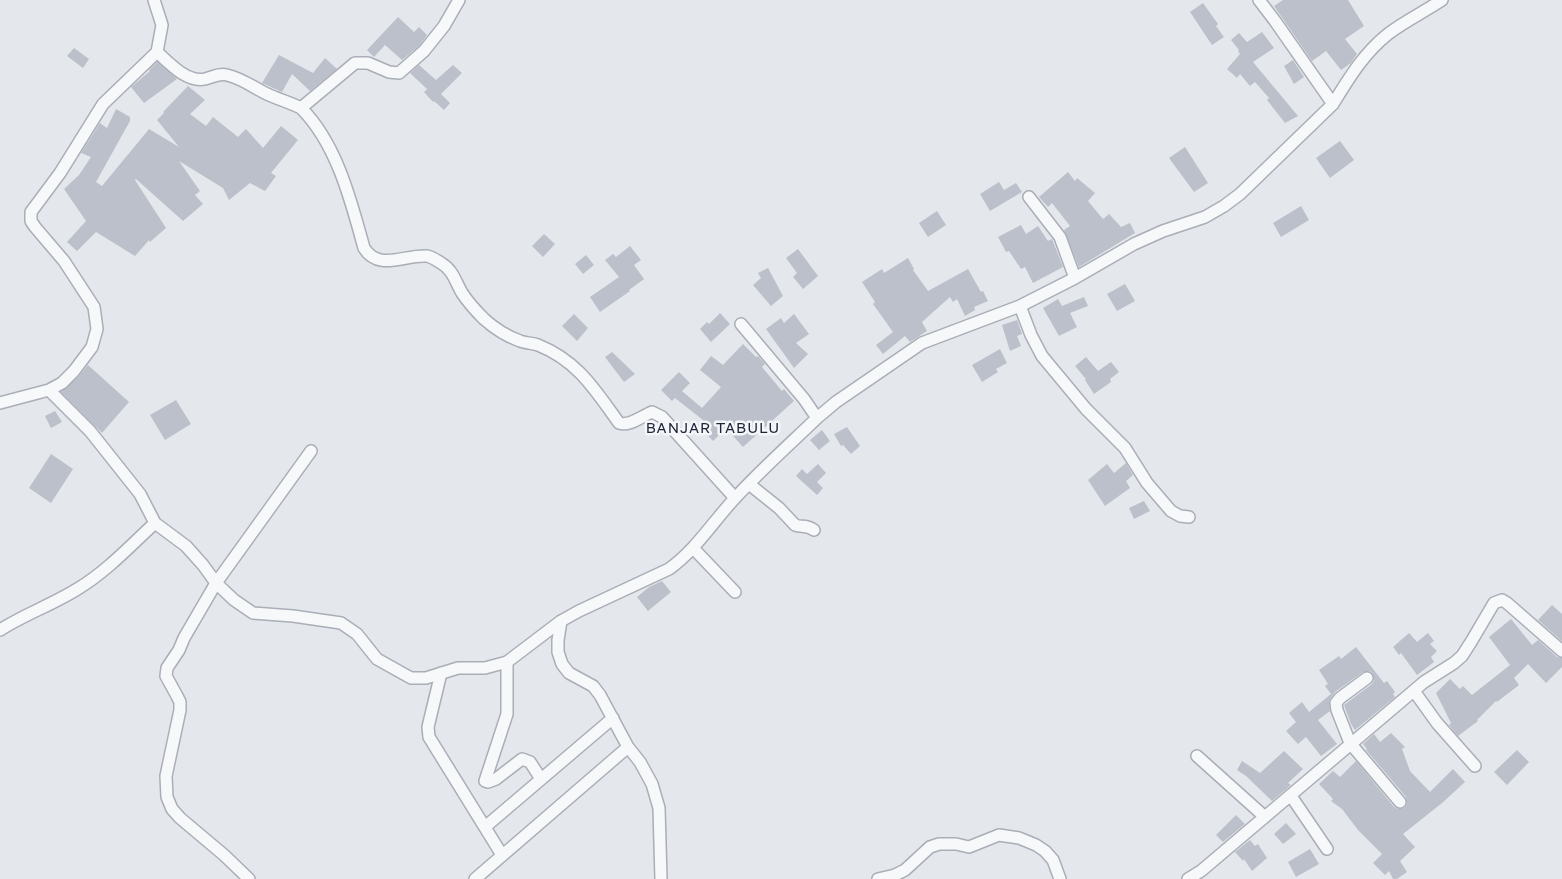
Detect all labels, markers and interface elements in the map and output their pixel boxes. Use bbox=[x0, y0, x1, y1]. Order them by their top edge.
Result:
district label: BANJAR TABULU bbox=[644, 419, 782, 437]

